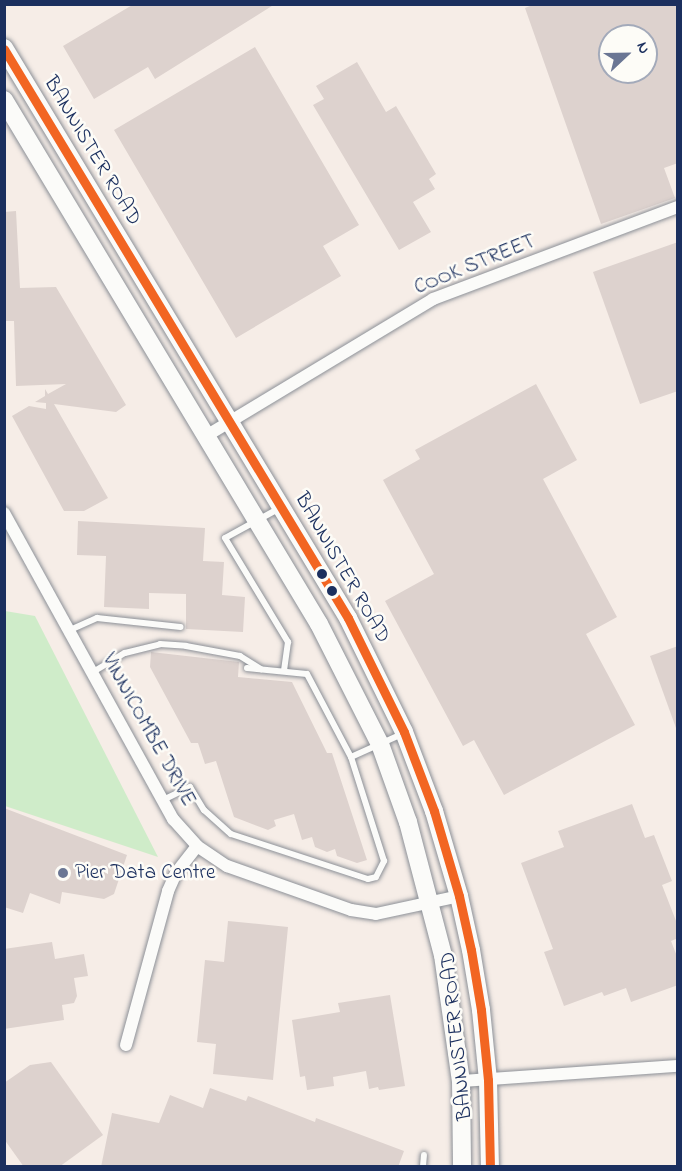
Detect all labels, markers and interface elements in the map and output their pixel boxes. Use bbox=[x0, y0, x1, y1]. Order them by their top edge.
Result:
north arrow bbox=[598, 24, 658, 84]
text: N bbox=[630, 38, 656, 58]
street label: BANNISTER ROAD bbox=[38, 72, 146, 230]
street label: COOK STREET bbox=[411, 229, 539, 301]
street label: BANNISTER ROAD bbox=[289, 488, 395, 648]
unlabelled marker bbox=[316, 568, 328, 580]
unlabelled marker bbox=[326, 585, 338, 597]
street label: VINNICOMBE DRIVE bbox=[96, 649, 200, 811]
place label: Pier Data Centre bbox=[75, 860, 216, 886]
marker: Pier Data Centre bbox=[56, 866, 70, 880]
street label: BANNISTER ROAD bbox=[436, 950, 478, 1122]

